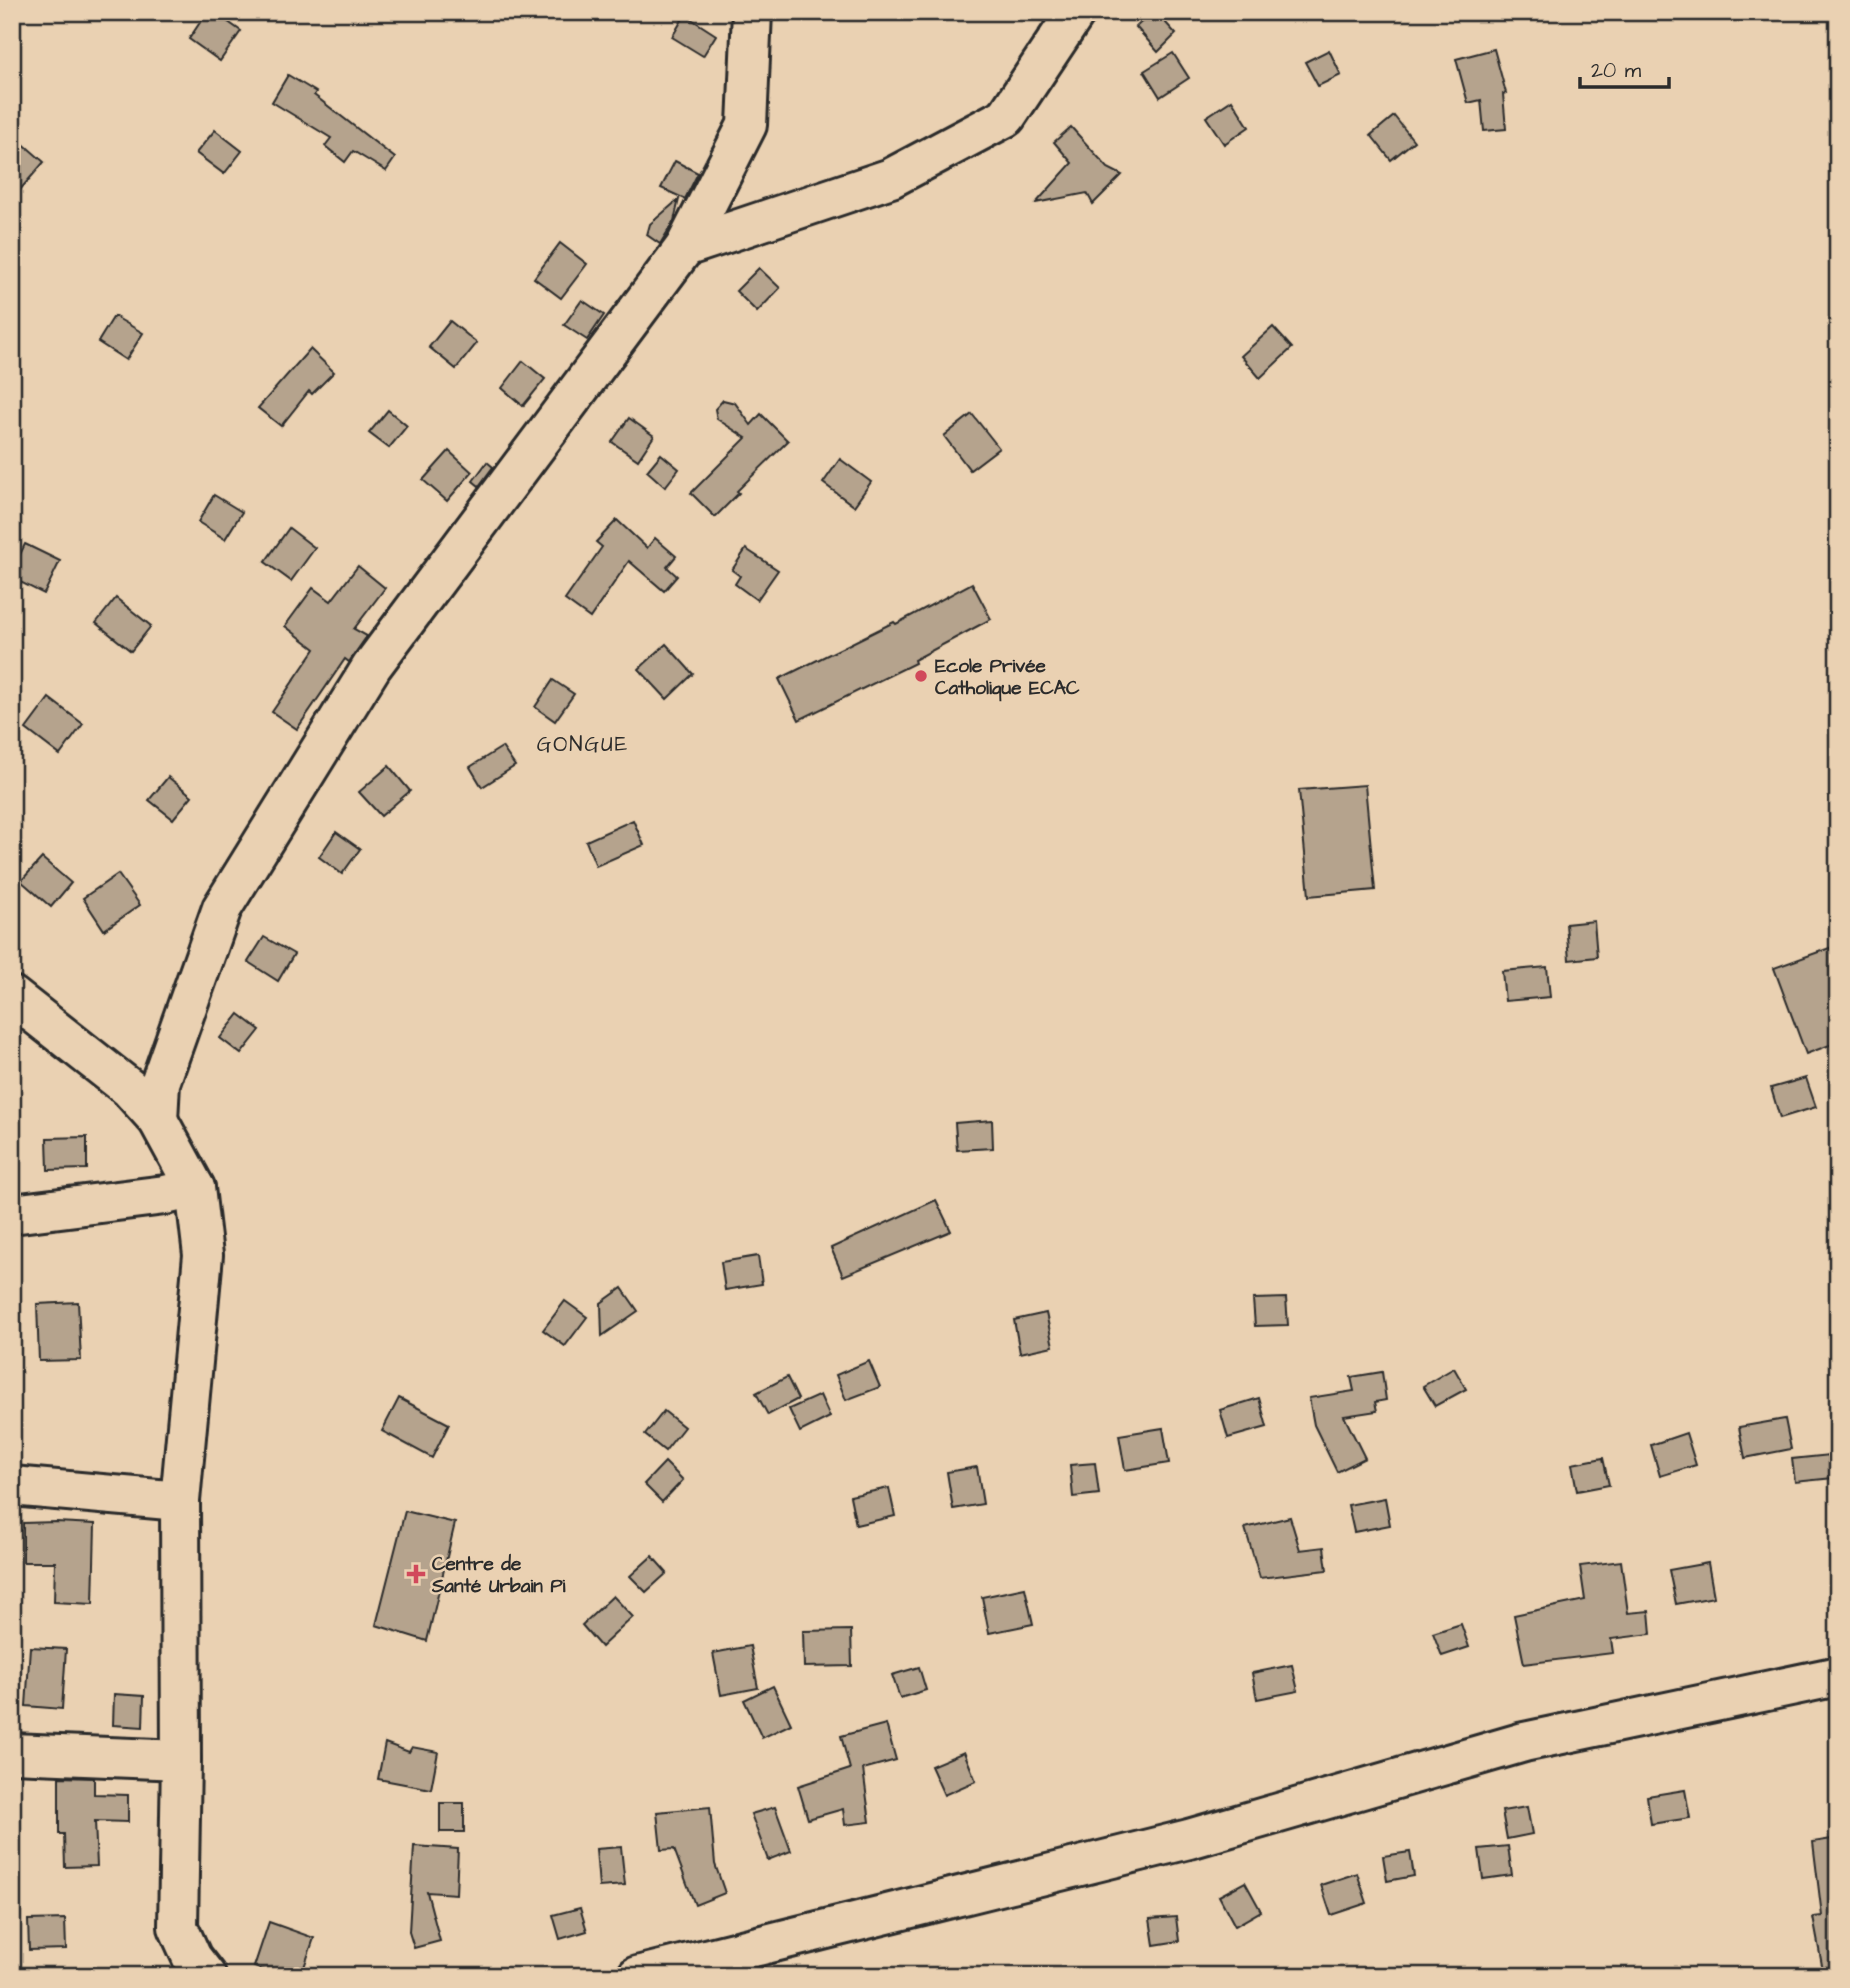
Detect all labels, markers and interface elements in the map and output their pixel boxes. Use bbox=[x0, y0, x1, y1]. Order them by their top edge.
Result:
scale bar bbox=[1580, 46, 1670, 90]
text: 20 m bbox=[1591, 56, 1642, 85]
place label: Ecole Privée Catholique ECAC bbox=[935, 653, 1080, 702]
marker: Ecole Privée Catholique ECAC bbox=[913, 668, 929, 684]
district label: GONGUE bbox=[537, 730, 629, 759]
place label: Centre de Santé Urbain Pi bbox=[431, 1551, 566, 1600]
marker: Centre de Santé Urbain Pi bbox=[406, 1564, 426, 1584]

